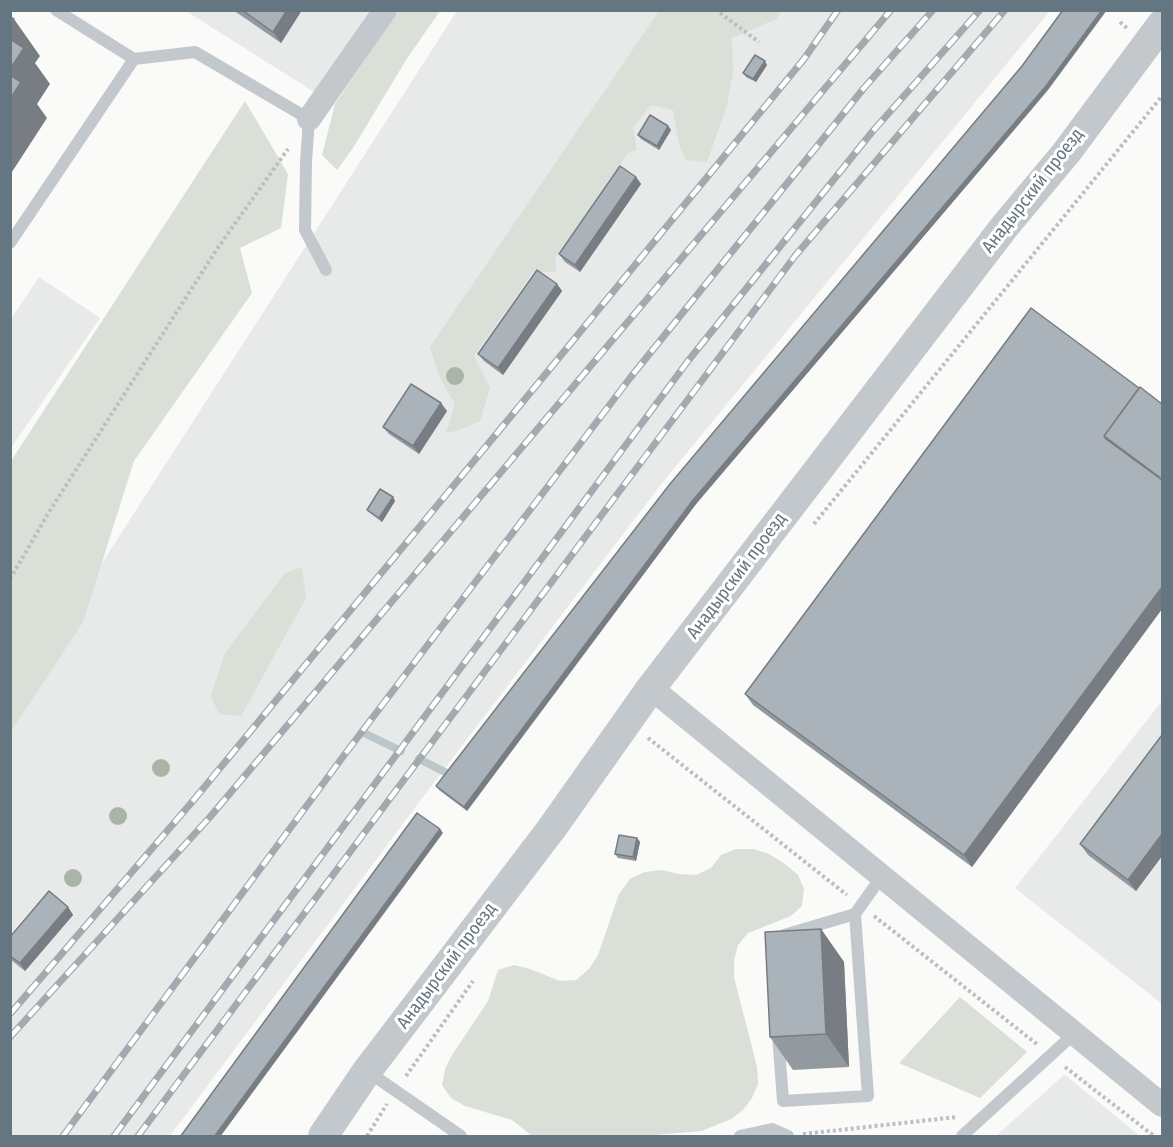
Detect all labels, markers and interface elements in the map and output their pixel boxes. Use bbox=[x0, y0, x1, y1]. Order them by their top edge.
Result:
street label: Анадырский проезд bbox=[978, 124, 1088, 258]
street label: Анадырский проезд bbox=[683, 509, 791, 643]
street label: Анадырский проезд bbox=[393, 899, 501, 1033]

